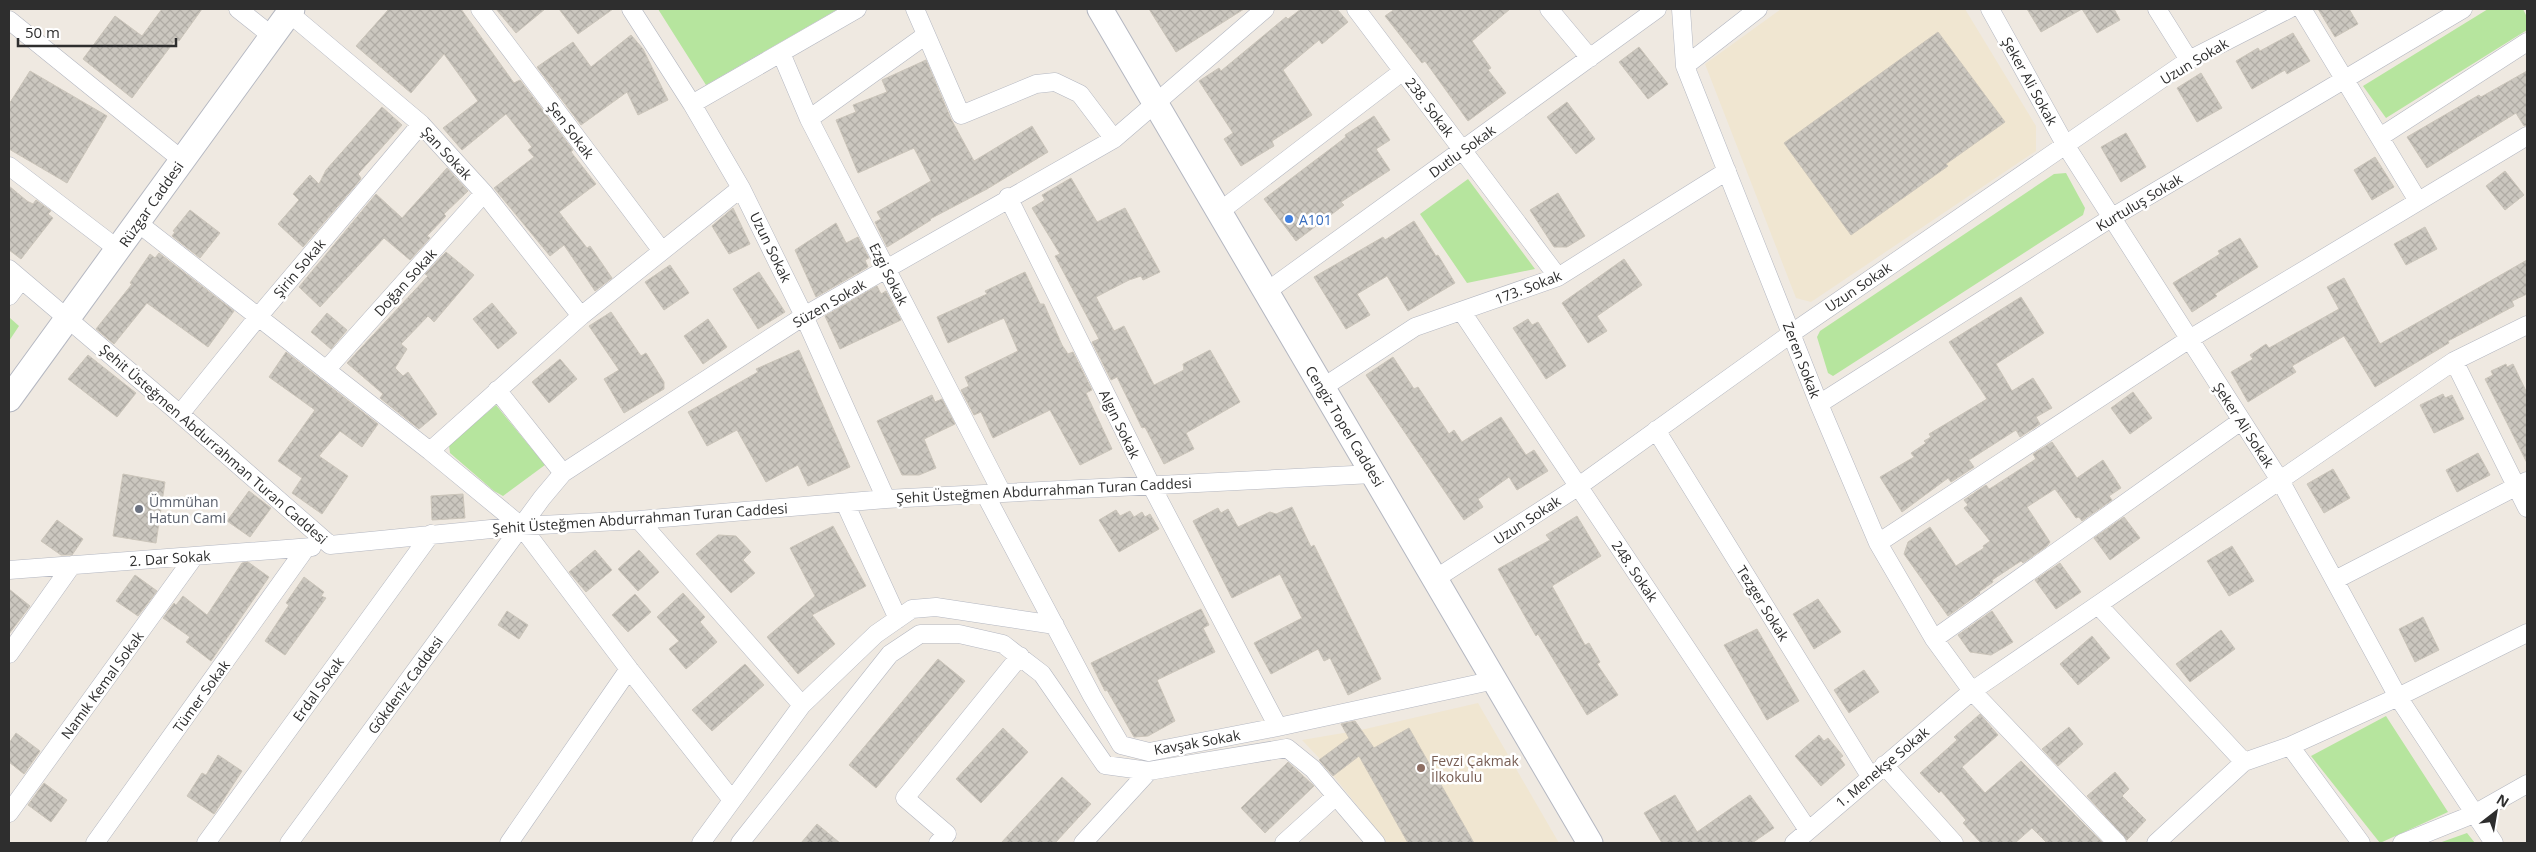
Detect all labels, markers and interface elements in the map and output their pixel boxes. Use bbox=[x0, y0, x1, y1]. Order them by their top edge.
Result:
scale bar bbox=[18, 15, 175, 47]
text: 50 m bbox=[25, 22, 60, 42]
street label: Şeker Ali Sokak bbox=[1998, 33, 2062, 129]
street label: Uzun Sokak bbox=[2156, 33, 2232, 89]
street label: 238. Sokak bbox=[1401, 73, 1459, 141]
street label: Şen Sokak bbox=[543, 98, 599, 163]
street label: Dutlu Sokak bbox=[1425, 120, 1500, 182]
street label: Şan Sokak bbox=[417, 122, 477, 184]
street label: Rüzgar Caddesi bbox=[114, 157, 188, 251]
street label: Kurtuluş Sokak bbox=[2092, 168, 2186, 235]
street label: Uzun Sokak bbox=[746, 209, 797, 286]
place label: A101 bbox=[1299, 210, 1332, 229]
marker: A101 bbox=[1283, 213, 1295, 225]
street label: Şirin Sokak bbox=[269, 234, 330, 301]
street label: Ezgi Sokak bbox=[865, 240, 913, 309]
street label: Doğan Sokak bbox=[370, 244, 441, 320]
street label: Uzun Sokak bbox=[1821, 257, 1895, 316]
street label: 173. Sokak bbox=[1492, 265, 1565, 308]
street label: Süzen Sokak bbox=[789, 274, 870, 332]
street label: Zeren Sokak bbox=[1779, 319, 1825, 401]
street label: Şehit Üsteğmen Abdurrahman Turan Caddesi bbox=[96, 340, 332, 548]
street label: Cengiz Topel Caddesi bbox=[1301, 362, 1389, 490]
street label: Şeker Ali Sokak bbox=[2209, 379, 2279, 472]
street label: Algın Sokak bbox=[1095, 386, 1145, 462]
street label: Şehit Üsteğmen Abdurrahman Turan Caddesi bbox=[896, 473, 1192, 507]
street label: Uzun Sokak bbox=[1490, 491, 1565, 549]
place label: Ümmühan Hatun Cami bbox=[149, 492, 226, 527]
street label: Şehit Üsteğmen Abdurrahman Turan Caddesi bbox=[492, 498, 788, 538]
marker: Ümmühan Hatun Cami bbox=[133, 503, 145, 515]
street label: 248. Sokak bbox=[1608, 537, 1663, 606]
street label: 2. Dar Sokak bbox=[129, 546, 212, 570]
street label: Tezger Sokak bbox=[1732, 562, 1794, 645]
street label: Namık Kemal Sokak bbox=[56, 627, 148, 743]
street label: Gökdeniz Caddesi bbox=[363, 632, 447, 738]
street label: Erdal Sokak bbox=[288, 652, 348, 725]
street label: Tümer Sokak bbox=[168, 655, 234, 736]
street label: 1. Menekşe Sokak bbox=[1831, 722, 1933, 812]
street label: Kavşak Sokak bbox=[1152, 725, 1242, 759]
place label: Fevzi Çakmak İlkokulu bbox=[1431, 751, 1520, 786]
marker: Fevzi Çakmak İlkokulu bbox=[1415, 762, 1427, 774]
north arrow bbox=[2471, 787, 2521, 837]
text: N bbox=[2493, 789, 2513, 812]

